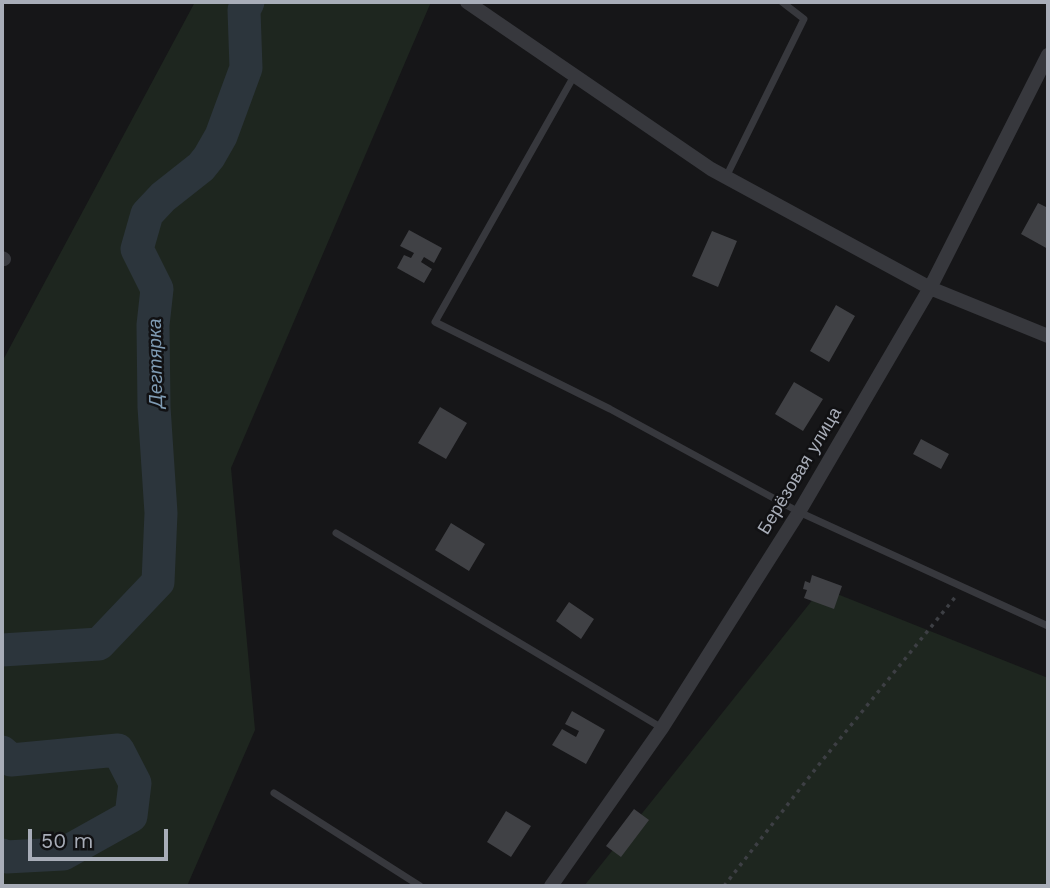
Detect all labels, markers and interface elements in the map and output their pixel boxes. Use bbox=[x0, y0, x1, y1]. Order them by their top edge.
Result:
water label: Дегтярка bbox=[144, 318, 168, 408]
street label: Берёзовая улица bbox=[753, 403, 847, 539]
scale bar bbox=[32, 814, 172, 858]
text: 50 m bbox=[41, 828, 93, 853]

